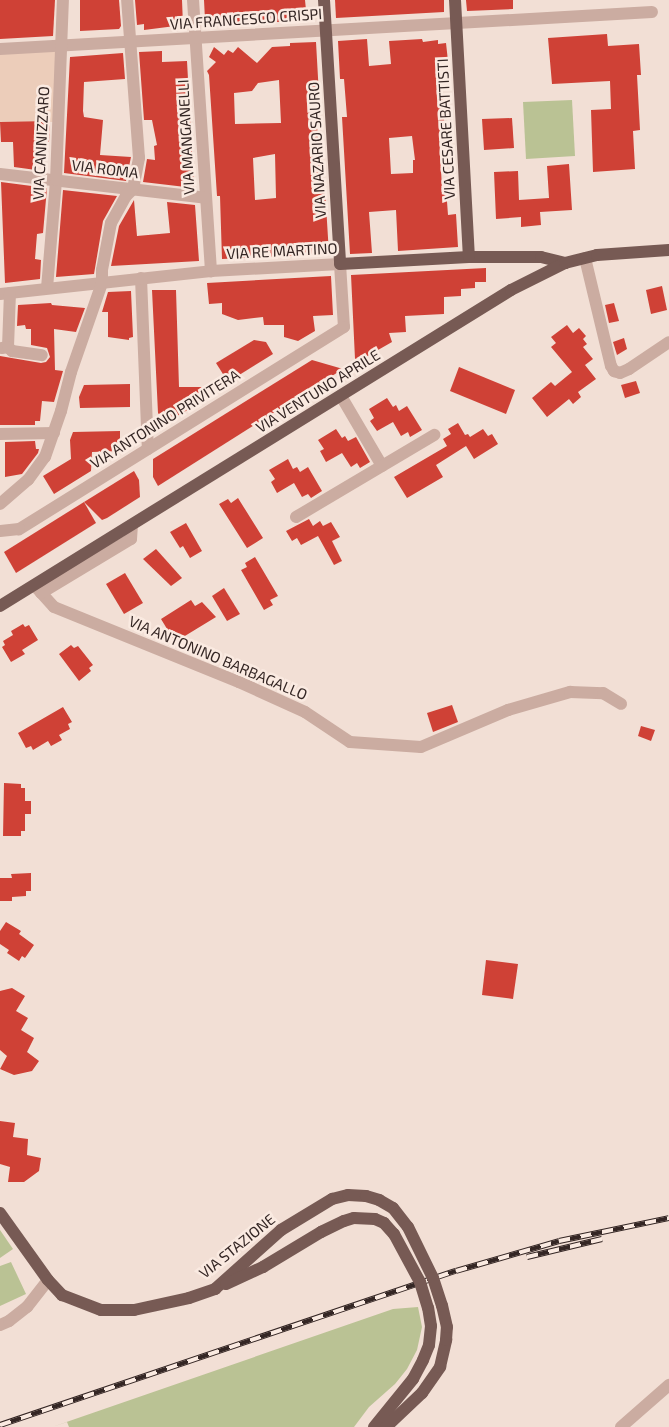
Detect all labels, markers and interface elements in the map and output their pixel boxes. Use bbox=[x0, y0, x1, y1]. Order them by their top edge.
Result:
street label: VIA FRANCESCO CRISPI bbox=[169, 5, 323, 33]
street label: VIA CESARE BATTISTI bbox=[433, 58, 459, 200]
street label: VIA MANGANELLI bbox=[174, 79, 198, 195]
street label: VIA NAZARIO SAURO bbox=[304, 81, 330, 219]
street label: VIA CANNIZZARO bbox=[29, 85, 53, 201]
street label: VIA ROMA bbox=[70, 156, 140, 182]
street label: VIA RE MARTINO bbox=[226, 239, 338, 263]
street label: VIA VENTUNO APRILE bbox=[252, 345, 384, 437]
street label: VIA ANTONINO PRIVITERA bbox=[87, 365, 243, 473]
street label: VIA ANTONINO BARBAGALLO bbox=[126, 612, 310, 704]
street label: VIA STAZIONE bbox=[195, 1210, 279, 1282]

